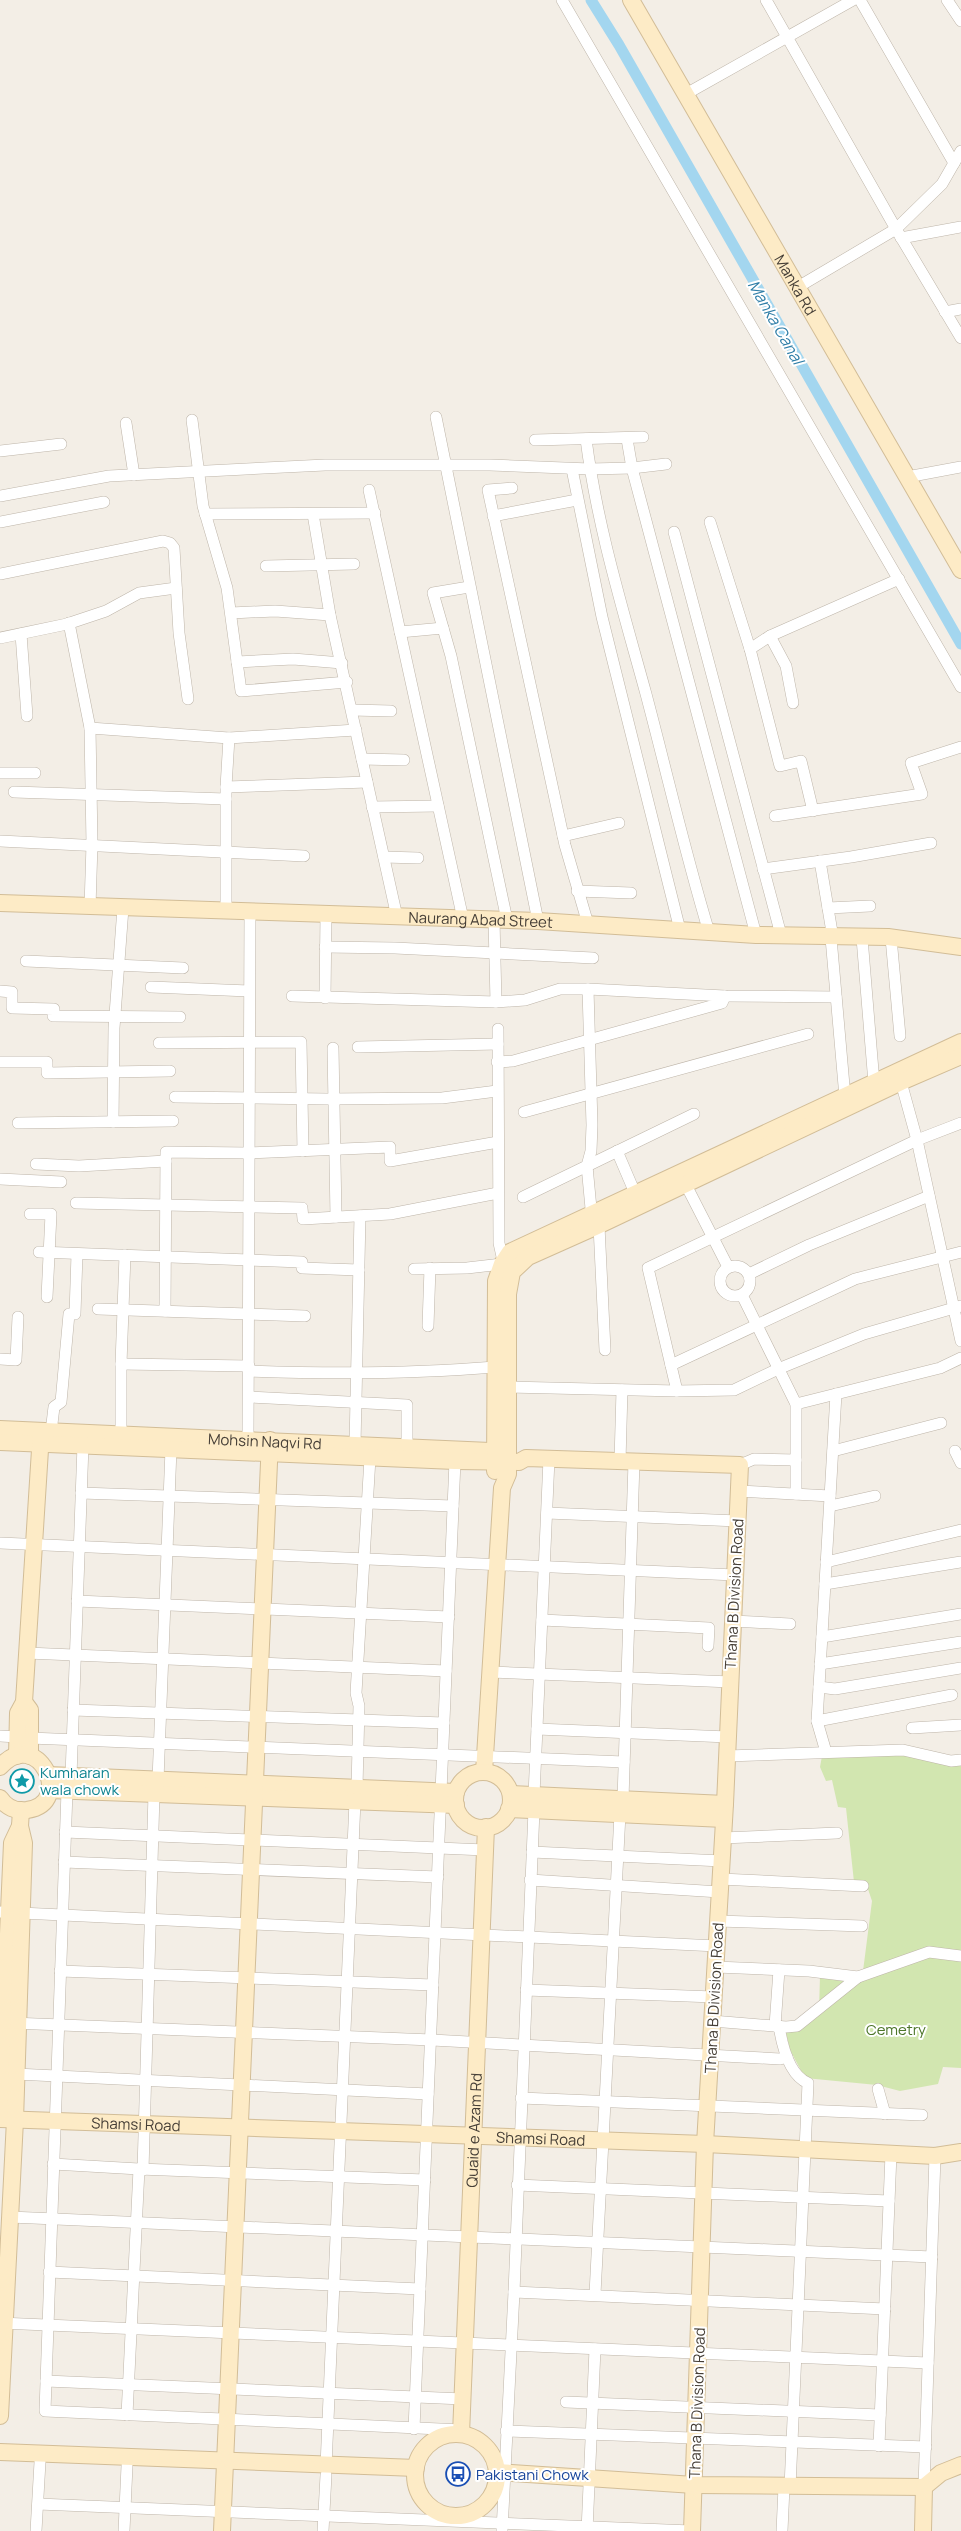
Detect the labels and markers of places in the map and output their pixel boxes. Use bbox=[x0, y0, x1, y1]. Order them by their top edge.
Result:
place label: Kumharan wala chowk bbox=[40, 1762, 120, 1800]
place icon: Kumharan wala chowk bbox=[9, 1768, 35, 1794]
bus stop icon: Pakistani Chowk bbox=[445, 2461, 471, 2487]
place label: Pakistani Chowk bbox=[476, 2464, 589, 2485]

